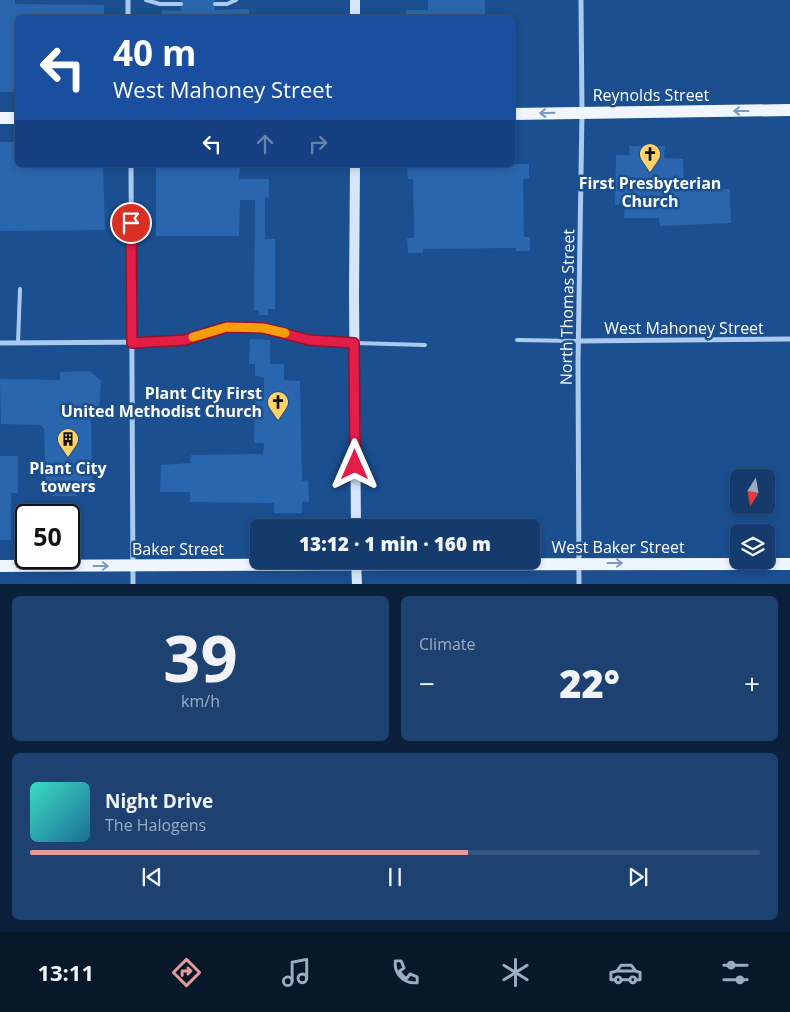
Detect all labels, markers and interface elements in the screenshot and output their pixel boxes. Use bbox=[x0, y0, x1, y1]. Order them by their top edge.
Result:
text: 40 m bbox=[113, 29, 196, 76]
icon: left bbox=[30, 35, 95, 100]
text: West Mahoney Street bbox=[113, 74, 332, 104]
street label: Reynolds Street bbox=[593, 84, 710, 106]
one-way arrow bbox=[734, 106, 750, 116]
one-way arrow bbox=[540, 108, 556, 118]
icon: left bbox=[198, 130, 226, 158]
icon: ahead bbox=[251, 130, 279, 158]
icon: right bbox=[304, 130, 332, 158]
church icon: First Presbyterian Church bbox=[638, 142, 662, 173]
place label: First Presbyterian Church bbox=[579, 172, 721, 212]
pin bbox=[110, 202, 152, 244]
icon: arrive bbox=[117, 209, 145, 237]
street label: North Thomas Street bbox=[555, 228, 579, 385]
street label: West Mahoney Street bbox=[604, 317, 764, 339]
place label: Plant City First United Methodist Church bbox=[61, 382, 262, 422]
church icon: Plant City First United Methodist Church bbox=[266, 390, 290, 421]
building icon: Plant City towers bbox=[56, 427, 80, 458]
position arrow bbox=[328, 438, 380, 490]
place label: Plant City towers bbox=[29, 457, 108, 497]
north arrow bbox=[730, 469, 775, 514]
map controls bbox=[730, 469, 775, 569]
speed limit sign: 50 bbox=[15, 504, 80, 569]
button: layers bbox=[730, 524, 775, 569]
text: 13:12 · 1 min · 160 m bbox=[299, 531, 491, 557]
street label: West Baker Street bbox=[551, 536, 685, 558]
street label: Baker Street bbox=[132, 538, 224, 560]
one-way arrow bbox=[606, 558, 623, 568]
one-way arrow bbox=[92, 561, 109, 571]
text: 39 bbox=[163, 613, 238, 701]
text: Climate bbox=[419, 633, 476, 655]
text: 22° bbox=[559, 657, 620, 709]
text: − bbox=[419, 664, 435, 702]
text: + bbox=[744, 664, 760, 702]
text: km/h bbox=[181, 690, 220, 712]
text: Night Drive bbox=[105, 788, 213, 814]
text: The Halogens bbox=[105, 814, 206, 836]
icon: previous bbox=[138, 863, 166, 891]
icon: pause bbox=[381, 863, 409, 891]
icon: next bbox=[624, 863, 652, 891]
icon: directions bbox=[169, 955, 204, 990]
icon: music bbox=[279, 955, 314, 990]
icon: phone bbox=[388, 955, 423, 990]
icon: climate bbox=[498, 955, 533, 990]
icon: car bbox=[608, 955, 643, 990]
icon: filters bbox=[718, 955, 753, 990]
text: 13:11 bbox=[37, 957, 94, 987]

